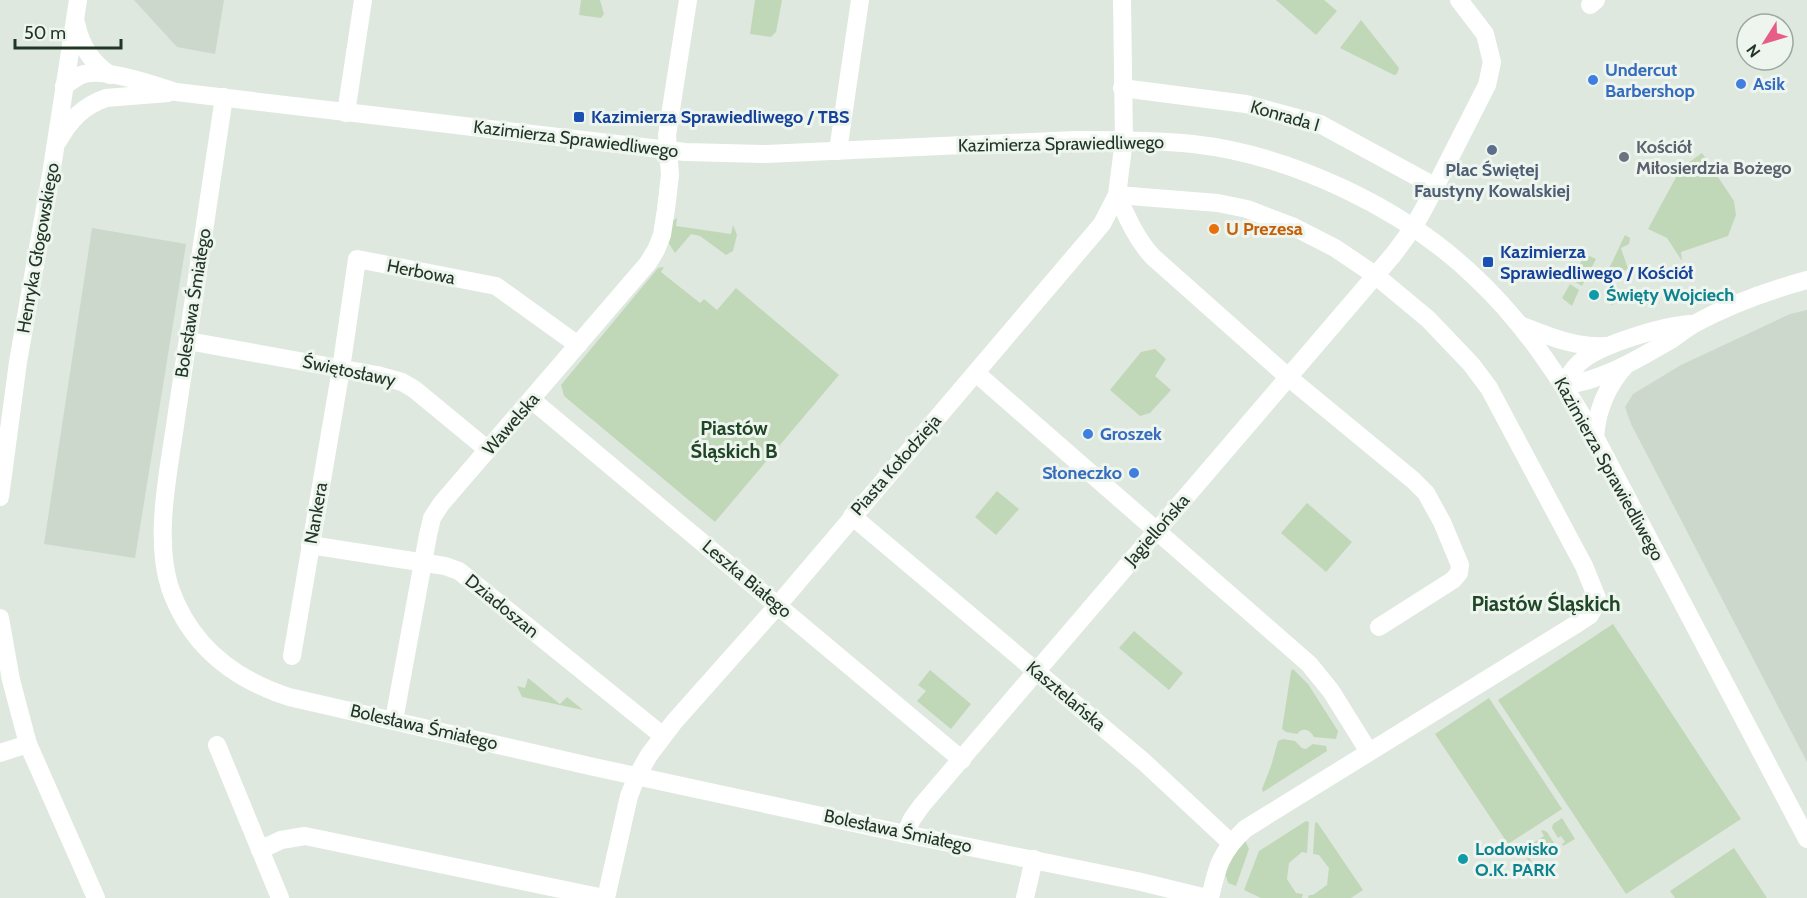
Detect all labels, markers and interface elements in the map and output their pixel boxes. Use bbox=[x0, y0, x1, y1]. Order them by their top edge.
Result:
scale bar bbox=[15, 12, 122, 50]
north arrow bbox=[1735, 12, 1795, 72]
text: 50 m bbox=[24, 22, 66, 44]
text: N bbox=[1742, 40, 1764, 61]
place label: Undercut Barbershop bbox=[1605, 59, 1695, 102]
marker: Undercut Barbershop bbox=[1586, 73, 1600, 87]
place label: Asik bbox=[1753, 73, 1785, 95]
marker: Asik bbox=[1734, 77, 1748, 91]
street label: Konrada I bbox=[1248, 96, 1322, 136]
place label: Kazimierza Sprawiedliwego / TBS bbox=[591, 106, 850, 128]
marker: Kazimierza Sprawiedliwego / TBS bbox=[572, 110, 586, 124]
street label: Kazimierza Sprawiedliwego bbox=[472, 116, 680, 163]
street label: Kazimierza Sprawiedliwego bbox=[958, 131, 1164, 157]
place label: Kościół Miłosierdzia Bożego bbox=[1636, 136, 1792, 179]
marker: Plac Świętej Faustyny Kowalskiej bbox=[1485, 143, 1499, 157]
marker: Kościół Miłosierdzia Bożego bbox=[1617, 150, 1631, 164]
place label: Plac Świętej Faustyny Kowalskiej bbox=[1414, 159, 1570, 202]
street label: Henryka Głogowskiego bbox=[12, 161, 64, 335]
place label: U Prezesa bbox=[1226, 218, 1303, 240]
marker: U Prezesa bbox=[1207, 222, 1221, 236]
street label: Bolesława Śmiałego bbox=[170, 227, 216, 379]
place label: Kazimierza Sprawiedliwego / Kościół bbox=[1500, 241, 1693, 284]
street label: Herbowa bbox=[385, 255, 457, 289]
marker: Kazimierza Sprawiedliwego / Kościół bbox=[1481, 255, 1495, 269]
place label: Święty Wojciech bbox=[1606, 284, 1734, 306]
marker: Święty Wojciech bbox=[1587, 288, 1601, 302]
street label: Świętosławy bbox=[300, 350, 398, 392]
street label: Kazimierza Sprawiedliwego bbox=[1549, 373, 1669, 565]
street label: Wawelska bbox=[478, 388, 544, 460]
street label: Piasta Kołodzieja bbox=[846, 410, 946, 520]
district label: Piastów Śląskich B bbox=[691, 416, 777, 463]
place label: Groszek bbox=[1100, 423, 1162, 445]
marker: Groszek bbox=[1081, 427, 1095, 441]
place label: Słoneczko bbox=[1042, 462, 1122, 484]
marker: Słoneczko bbox=[1127, 466, 1141, 480]
street label: Nankera bbox=[300, 480, 332, 546]
street label: Jagiellońska bbox=[1119, 489, 1194, 571]
street label: Leszka Białego bbox=[698, 535, 796, 623]
street label: Dziadoszan bbox=[461, 570, 543, 642]
district label: Piastów Śląskich bbox=[1471, 591, 1621, 616]
street label: Kasztelańska bbox=[1022, 656, 1110, 736]
street label: Bolesława Śmiałego bbox=[348, 699, 500, 755]
street label: Bolesława Śmiałego bbox=[822, 805, 974, 857]
place label: Lodowisko O.K. PARK bbox=[1475, 838, 1558, 881]
marker: Lodowisko O.K. PARK bbox=[1456, 852, 1470, 866]

